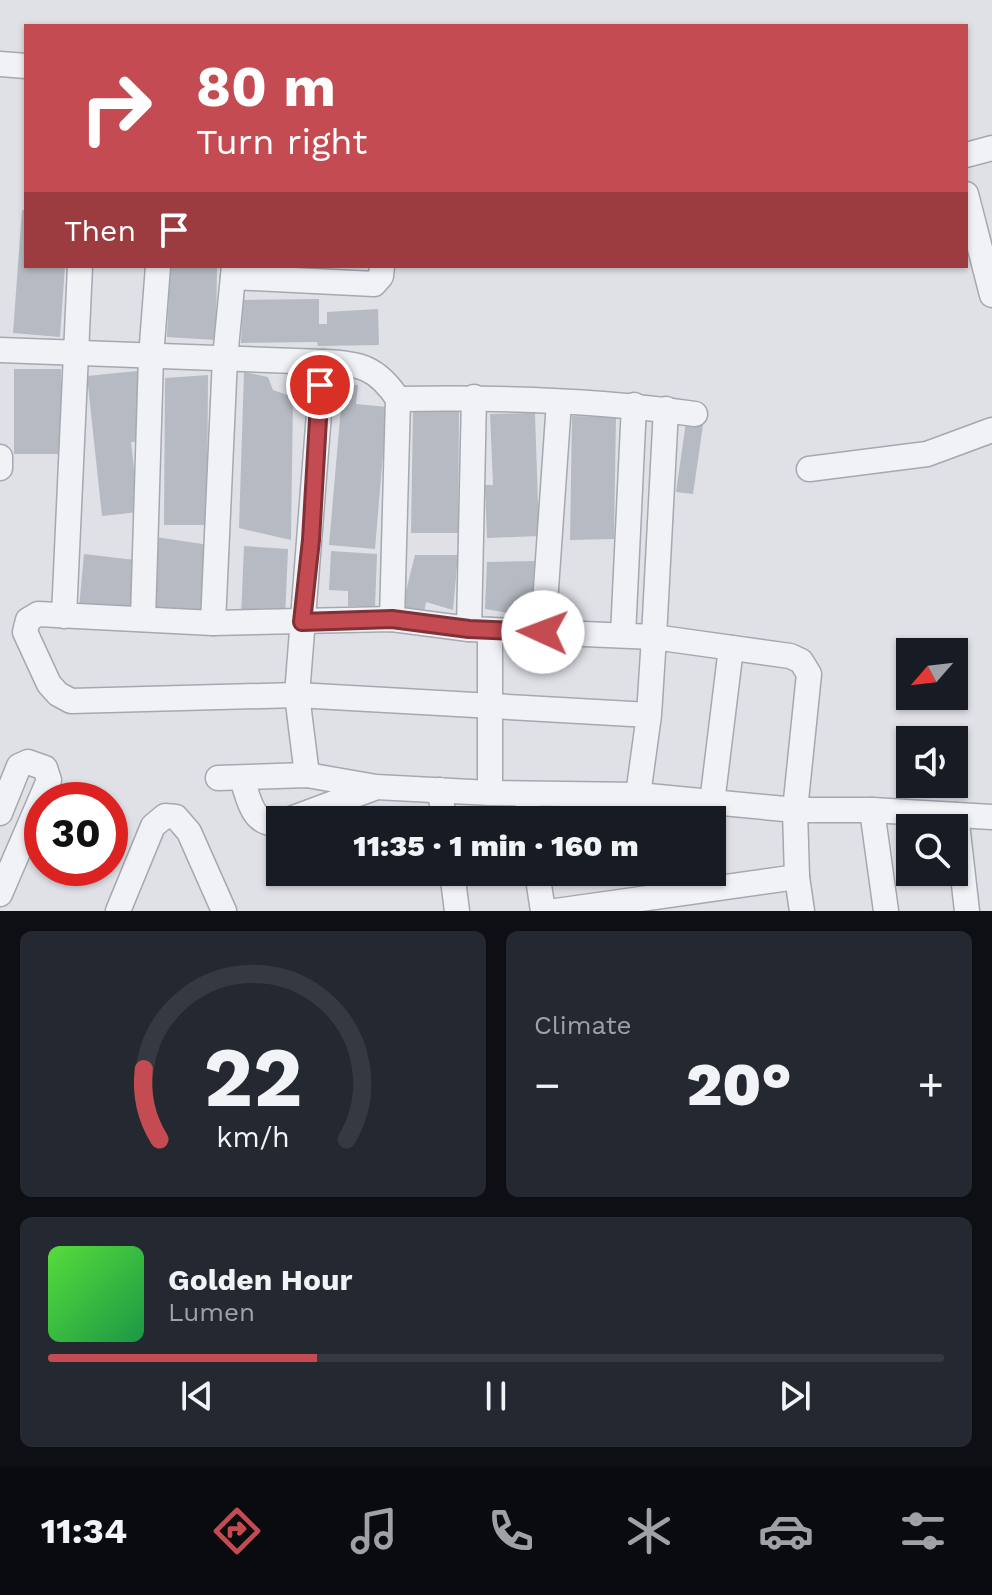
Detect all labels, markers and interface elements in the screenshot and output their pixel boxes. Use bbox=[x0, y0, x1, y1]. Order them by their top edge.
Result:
text: 80 m bbox=[196, 54, 336, 120]
icon: right bbox=[64, 56, 168, 160]
text: Turn right bbox=[196, 121, 367, 163]
icon: arrive bbox=[152, 208, 196, 252]
text: Then bbox=[64, 213, 136, 248]
pin bbox=[286, 351, 354, 419]
icon: arrive bbox=[298, 363, 342, 407]
position arrow bbox=[501, 590, 585, 674]
north arrow bbox=[896, 638, 968, 710]
map controls bbox=[896, 638, 968, 886]
button: sound bbox=[896, 726, 968, 798]
speed limit sign: 30 bbox=[24, 782, 128, 886]
button: search bbox=[896, 814, 968, 886]
text: 11:35 · 1 min · 160 m bbox=[353, 828, 639, 863]
text: Climate bbox=[534, 1010, 632, 1040]
text: 22 bbox=[203, 1029, 303, 1126]
text: 20° bbox=[686, 1049, 792, 1120]
text: − bbox=[534, 1059, 561, 1111]
text: + bbox=[917, 1059, 944, 1111]
text: km/h bbox=[216, 1120, 290, 1154]
text: Golden Hour bbox=[168, 1262, 352, 1297]
text: Lumen bbox=[168, 1297, 255, 1327]
icon: previous bbox=[175, 1374, 219, 1418]
icon: pause bbox=[474, 1374, 518, 1418]
icon: next bbox=[773, 1374, 817, 1418]
icon: directions bbox=[209, 1503, 265, 1559]
icon: music bbox=[346, 1503, 402, 1559]
icon: phone bbox=[483, 1503, 539, 1559]
icon: climate bbox=[621, 1503, 677, 1559]
icon: car bbox=[758, 1503, 814, 1559]
icon: filters bbox=[895, 1503, 951, 1559]
text: 11:34 bbox=[41, 1510, 127, 1552]

